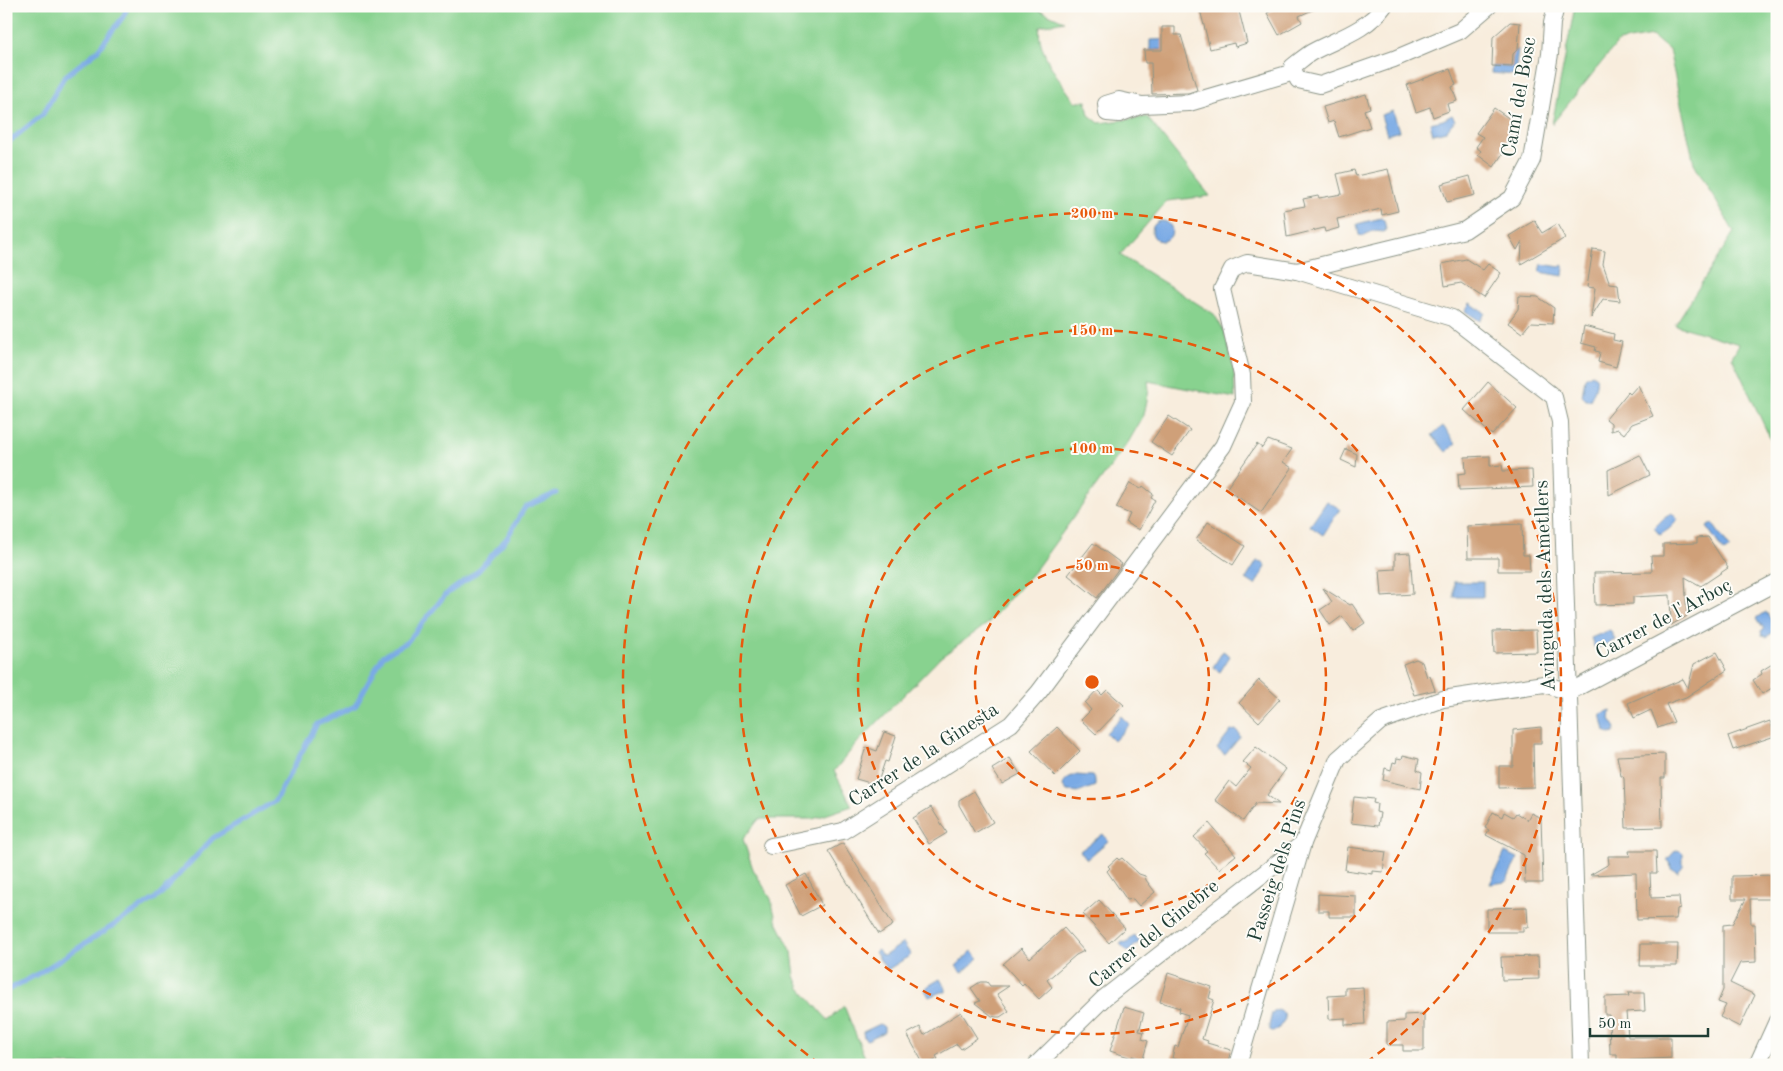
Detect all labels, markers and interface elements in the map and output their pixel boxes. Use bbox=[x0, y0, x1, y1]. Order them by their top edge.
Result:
street label: Camí del Bosc bbox=[1500, 35, 1540, 159]
text: 200 m bbox=[1071, 207, 1113, 222]
text: 150 m bbox=[1071, 324, 1113, 339]
text: 100 m bbox=[1071, 442, 1113, 457]
street label: Avinguda dels Ametllers bbox=[1532, 480, 1560, 692]
text: 50 m bbox=[1075, 559, 1109, 574]
street label: Carrer de l'Arboç bbox=[1593, 575, 1735, 664]
centre of rings bbox=[1083, 673, 1101, 691]
street label: Carrer de la Ginesta bbox=[846, 700, 1003, 811]
street label: Passeig dels Pins bbox=[1245, 797, 1310, 944]
street label: Carrer del Ginebre bbox=[1085, 876, 1223, 993]
scale bar bbox=[1590, 1006, 1708, 1038]
text: 50 m bbox=[1598, 1017, 1632, 1032]

